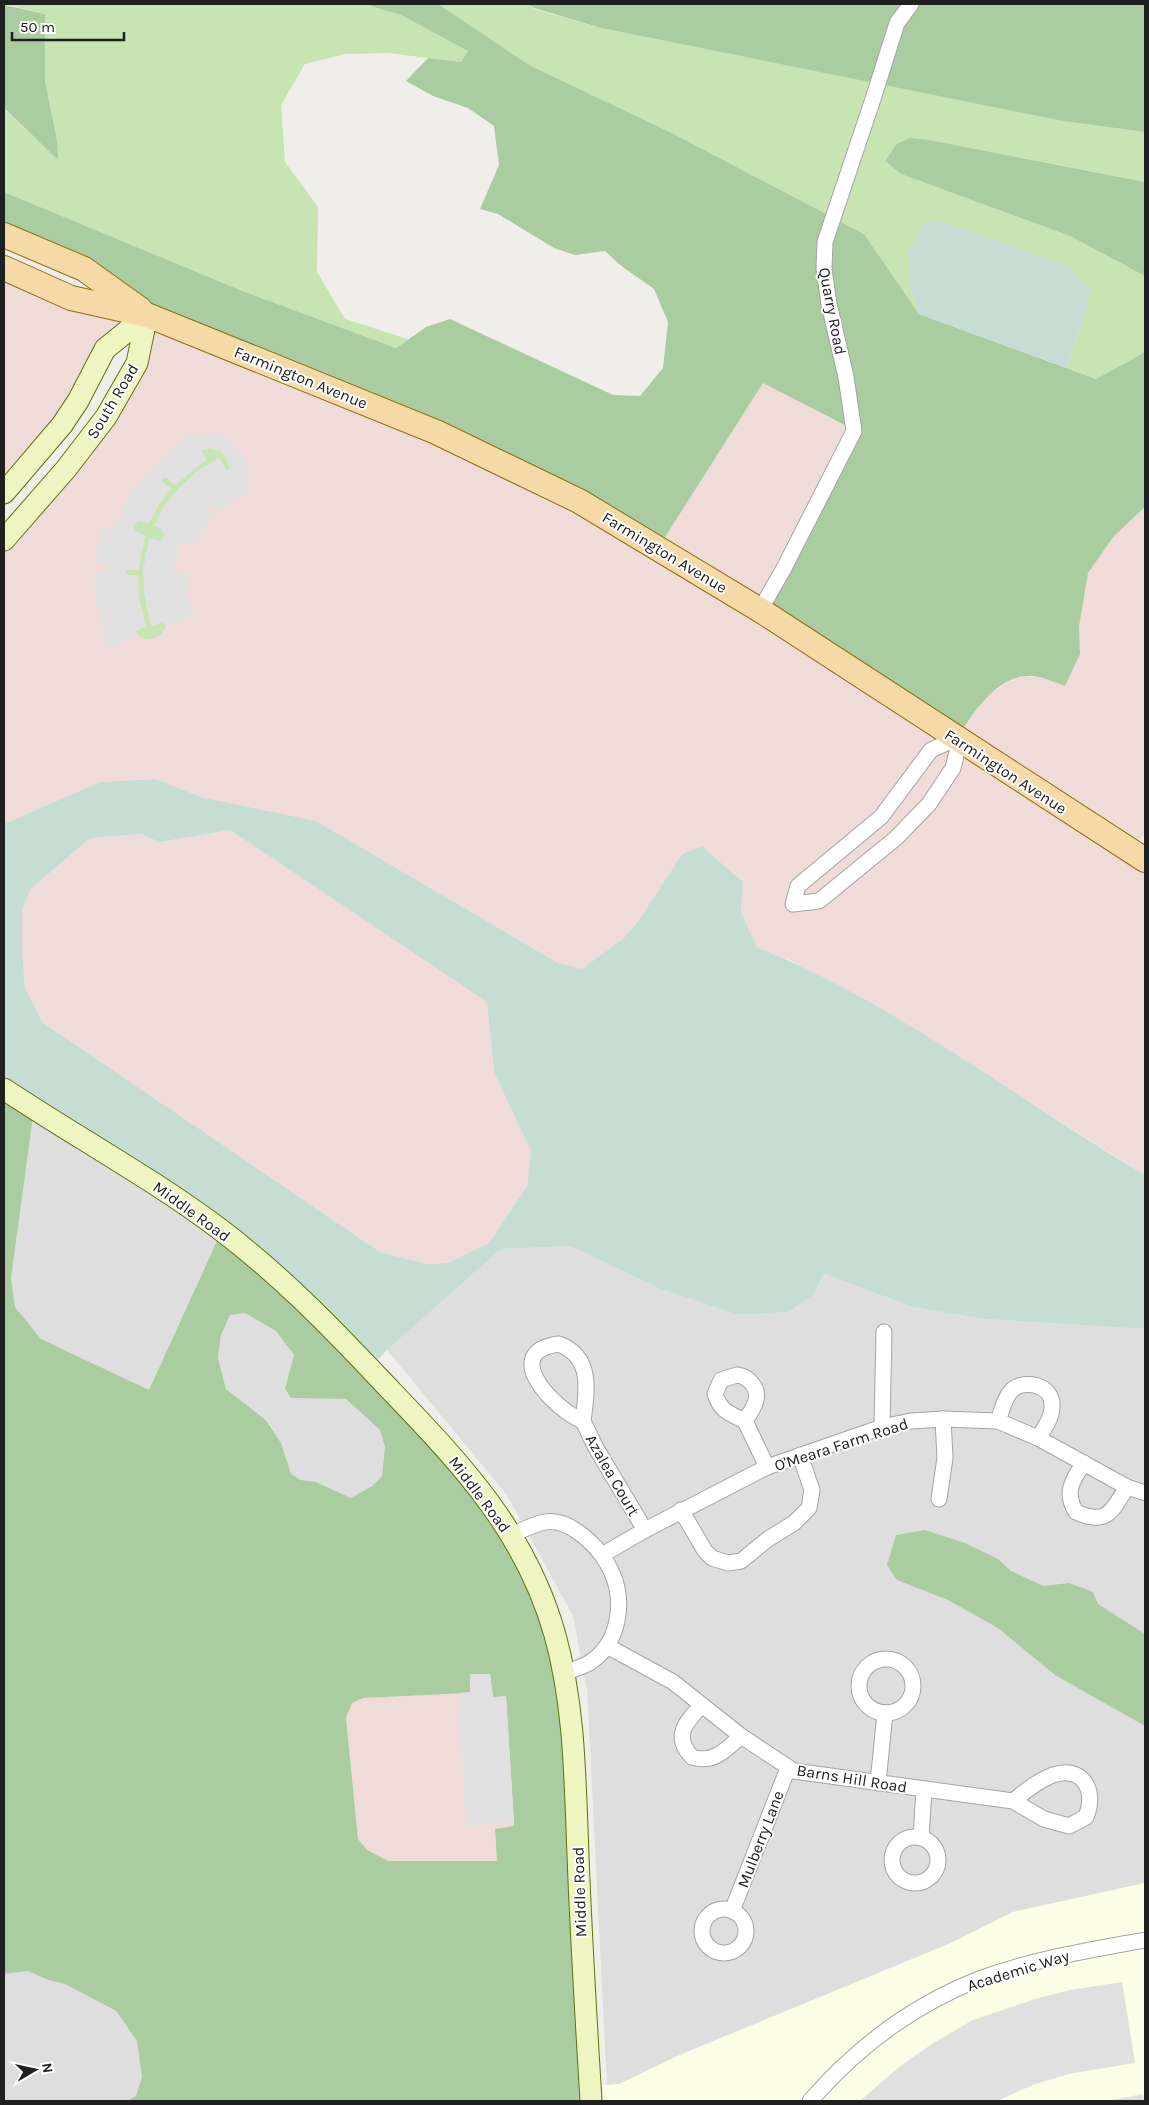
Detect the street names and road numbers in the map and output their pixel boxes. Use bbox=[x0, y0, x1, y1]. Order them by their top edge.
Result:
street label: Quarry Road bbox=[815, 266, 850, 356]
street label: Farmington Avenue bbox=[231, 342, 370, 413]
street label: South Road bbox=[83, 360, 142, 442]
street label: Farmington Avenue bbox=[599, 508, 730, 597]
street label: Farmington Avenue bbox=[941, 725, 1070, 818]
street label: Middle Road bbox=[149, 1177, 234, 1246]
street label: O'Meara Farm Road bbox=[772, 1414, 911, 1475]
street label: Azalea Court bbox=[582, 1431, 644, 1519]
street label: Middle Road bbox=[445, 1452, 514, 1536]
street label: Barns Hill Road bbox=[795, 1760, 908, 1797]
street label: Mulberry Lane bbox=[733, 1788, 788, 1890]
street label: Middle Road bbox=[568, 1846, 591, 1938]
street label: Academic Way bbox=[965, 1946, 1072, 1995]

